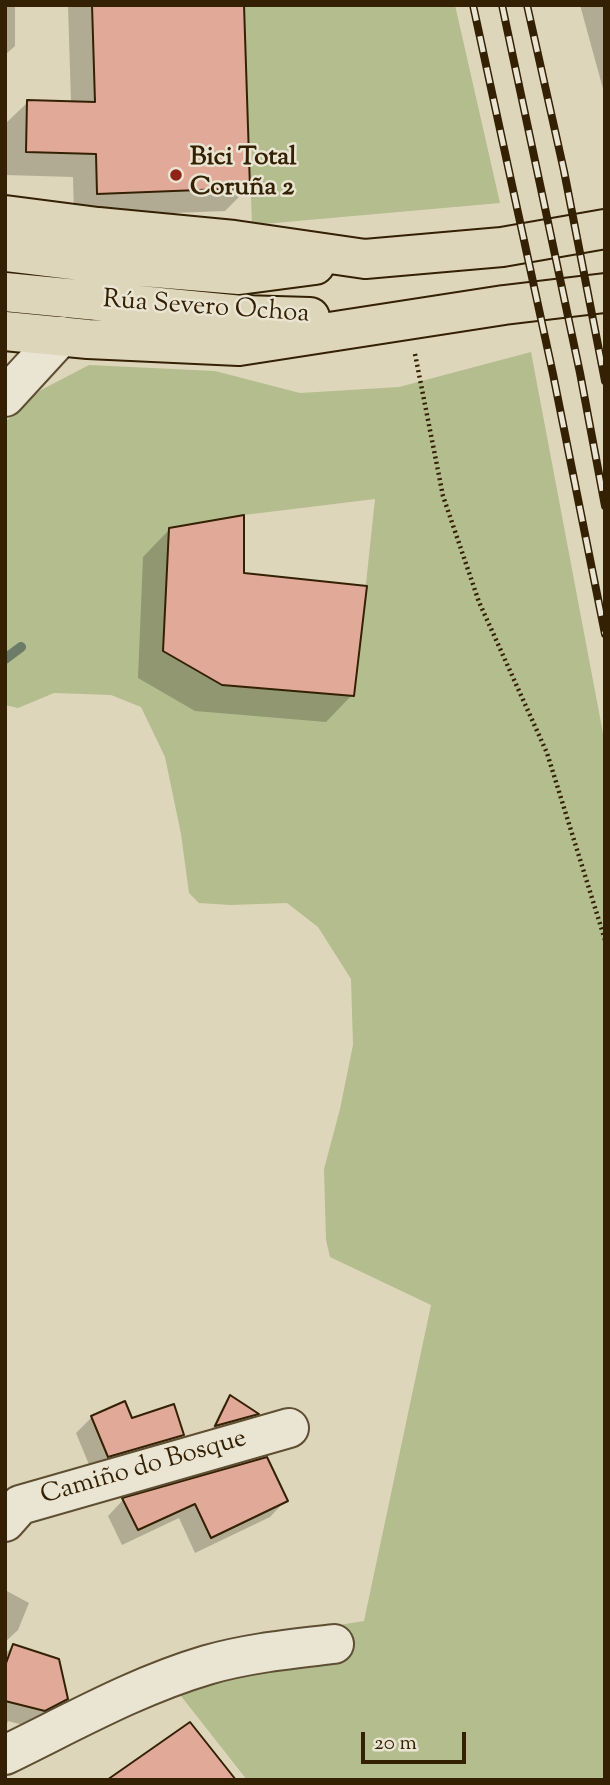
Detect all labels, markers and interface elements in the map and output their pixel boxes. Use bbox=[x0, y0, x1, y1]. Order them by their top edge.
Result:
place label: Bici Total Coruña 2 bbox=[190, 144, 297, 206]
marker: Bici Total Coruña 2 bbox=[168, 167, 184, 183]
street label: Rúa Severo Ochoa bbox=[102, 286, 310, 332]
street label: Camiño do Bosque bbox=[37, 1425, 251, 1513]
scale bar bbox=[365, 1718, 470, 1762]
text: 20 m bbox=[374, 1729, 417, 1759]

